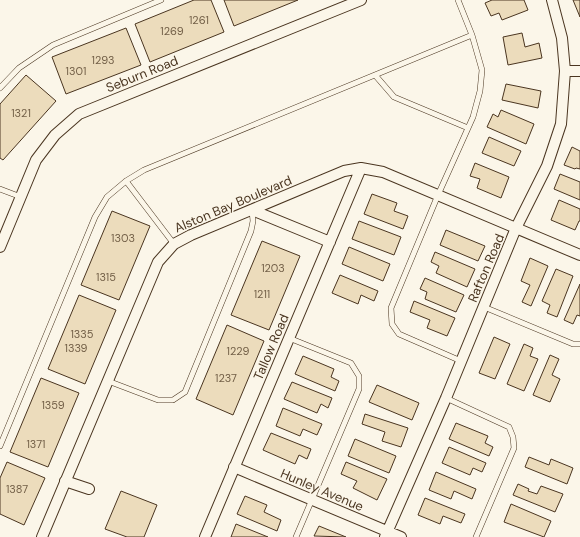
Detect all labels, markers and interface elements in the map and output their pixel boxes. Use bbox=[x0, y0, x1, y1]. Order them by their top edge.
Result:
house number: 1261 bbox=[189, 13, 209, 27]
house number: 1269 bbox=[160, 24, 184, 38]
street label: Seburn Road bbox=[103, 52, 181, 96]
house number: 1293 bbox=[92, 53, 114, 67]
house number: 1301 bbox=[66, 64, 86, 78]
house number: 1321 bbox=[11, 106, 31, 120]
street label: Alston Bay Boulevard bbox=[172, 172, 294, 236]
house number: 1303 bbox=[111, 231, 135, 245]
street label: Rafton Road bbox=[464, 231, 508, 305]
house number: 1203 bbox=[261, 261, 285, 275]
house number: 1315 bbox=[96, 270, 116, 284]
house number: 1211 bbox=[254, 287, 270, 301]
street label: Tallow Road bbox=[249, 311, 293, 383]
house number: 1335 bbox=[70, 327, 94, 341]
house number: 1339 bbox=[64, 341, 88, 355]
house number: 1229 bbox=[227, 344, 250, 358]
house number: 1237 bbox=[215, 371, 237, 385]
house number: 1359 bbox=[41, 398, 65, 412]
house number: 1371 bbox=[26, 437, 46, 451]
street label: Hunley Avenue bbox=[278, 465, 366, 515]
house number: 1387 bbox=[6, 482, 28, 496]

